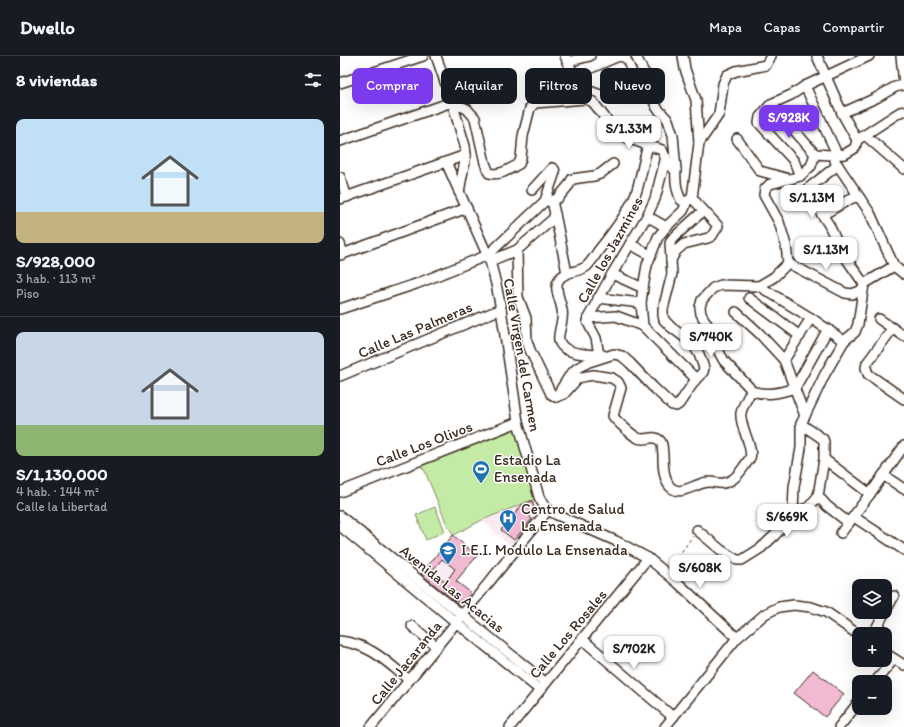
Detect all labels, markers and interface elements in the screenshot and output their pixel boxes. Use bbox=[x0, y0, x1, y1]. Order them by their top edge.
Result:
text: Dwello bbox=[20, 16, 75, 39]
text: Mapa bbox=[709, 19, 742, 36]
text: Capas bbox=[764, 19, 801, 36]
text: Compartir bbox=[823, 19, 884, 36]
chip: Comprar bbox=[352, 68, 433, 104]
chip: Alquilar bbox=[441, 68, 517, 104]
chip: Filtros bbox=[525, 68, 592, 104]
chip: Nuevo bbox=[600, 68, 665, 104]
icon: filters bbox=[302, 69, 324, 91]
text: 8 viviendas bbox=[16, 70, 97, 90]
pin: S/928K bbox=[756, 105, 822, 139]
text: S/928K bbox=[768, 110, 810, 125]
pin: S/1.33M bbox=[592, 116, 666, 150]
text: S/1.33M bbox=[606, 121, 652, 136]
icon: home bbox=[134, 145, 206, 217]
pin: S/1.13M bbox=[775, 185, 849, 219]
text: S/1.13M bbox=[789, 190, 835, 205]
street label: Calle los Jazmines bbox=[573, 193, 647, 306]
pin: S/1.13M bbox=[789, 237, 863, 271]
text: S/1.13M bbox=[803, 242, 849, 257]
text: S/928,000 bbox=[16, 251, 95, 271]
text: 3 hab. · 113 m² bbox=[16, 271, 96, 286]
street label: Calle Virgen del Carmen bbox=[500, 277, 544, 434]
text: Piso bbox=[16, 286, 39, 301]
street label: Calle Las Palmeras bbox=[355, 298, 475, 362]
pin: S/740K bbox=[678, 324, 744, 358]
text: S/740K bbox=[689, 329, 733, 344]
icon: home bbox=[134, 358, 206, 430]
street label: Calle Los Olivos bbox=[373, 417, 475, 471]
place label: Estadio La Ensenada bbox=[494, 451, 561, 486]
sports icon: Estadio La Ensenada bbox=[471, 459, 491, 484]
text: S/1,130,000 bbox=[16, 464, 108, 484]
text: 4 hab. · 144 m² bbox=[16, 484, 99, 499]
text: Calle la Libertad bbox=[16, 499, 107, 514]
place label: Centro de Salud La Ensenada bbox=[521, 500, 625, 535]
pin: S/669K bbox=[754, 504, 820, 538]
hospital icon: Centro de Salud La Ensenada bbox=[498, 508, 518, 533]
text: S/669K bbox=[766, 509, 808, 524]
school or university icon: I.E.I. Modulo La Ensenada bbox=[438, 540, 458, 565]
street label: Avenida Las Acacias bbox=[396, 541, 508, 637]
place label: I.E.I. Modulo La Ensenada bbox=[461, 541, 628, 559]
pin: S/608K bbox=[667, 555, 733, 589]
text: S/608K bbox=[678, 560, 722, 575]
map controls bbox=[852, 579, 892, 715]
button: layers bbox=[852, 579, 892, 619]
street label: Calle Los Rosales bbox=[525, 586, 611, 682]
street label: Calle Jacaranda bbox=[367, 617, 446, 709]
button: + bbox=[852, 627, 892, 667]
pin: S/702K bbox=[601, 636, 667, 670]
text: S/702K bbox=[613, 641, 655, 656]
button: − bbox=[852, 675, 892, 715]

